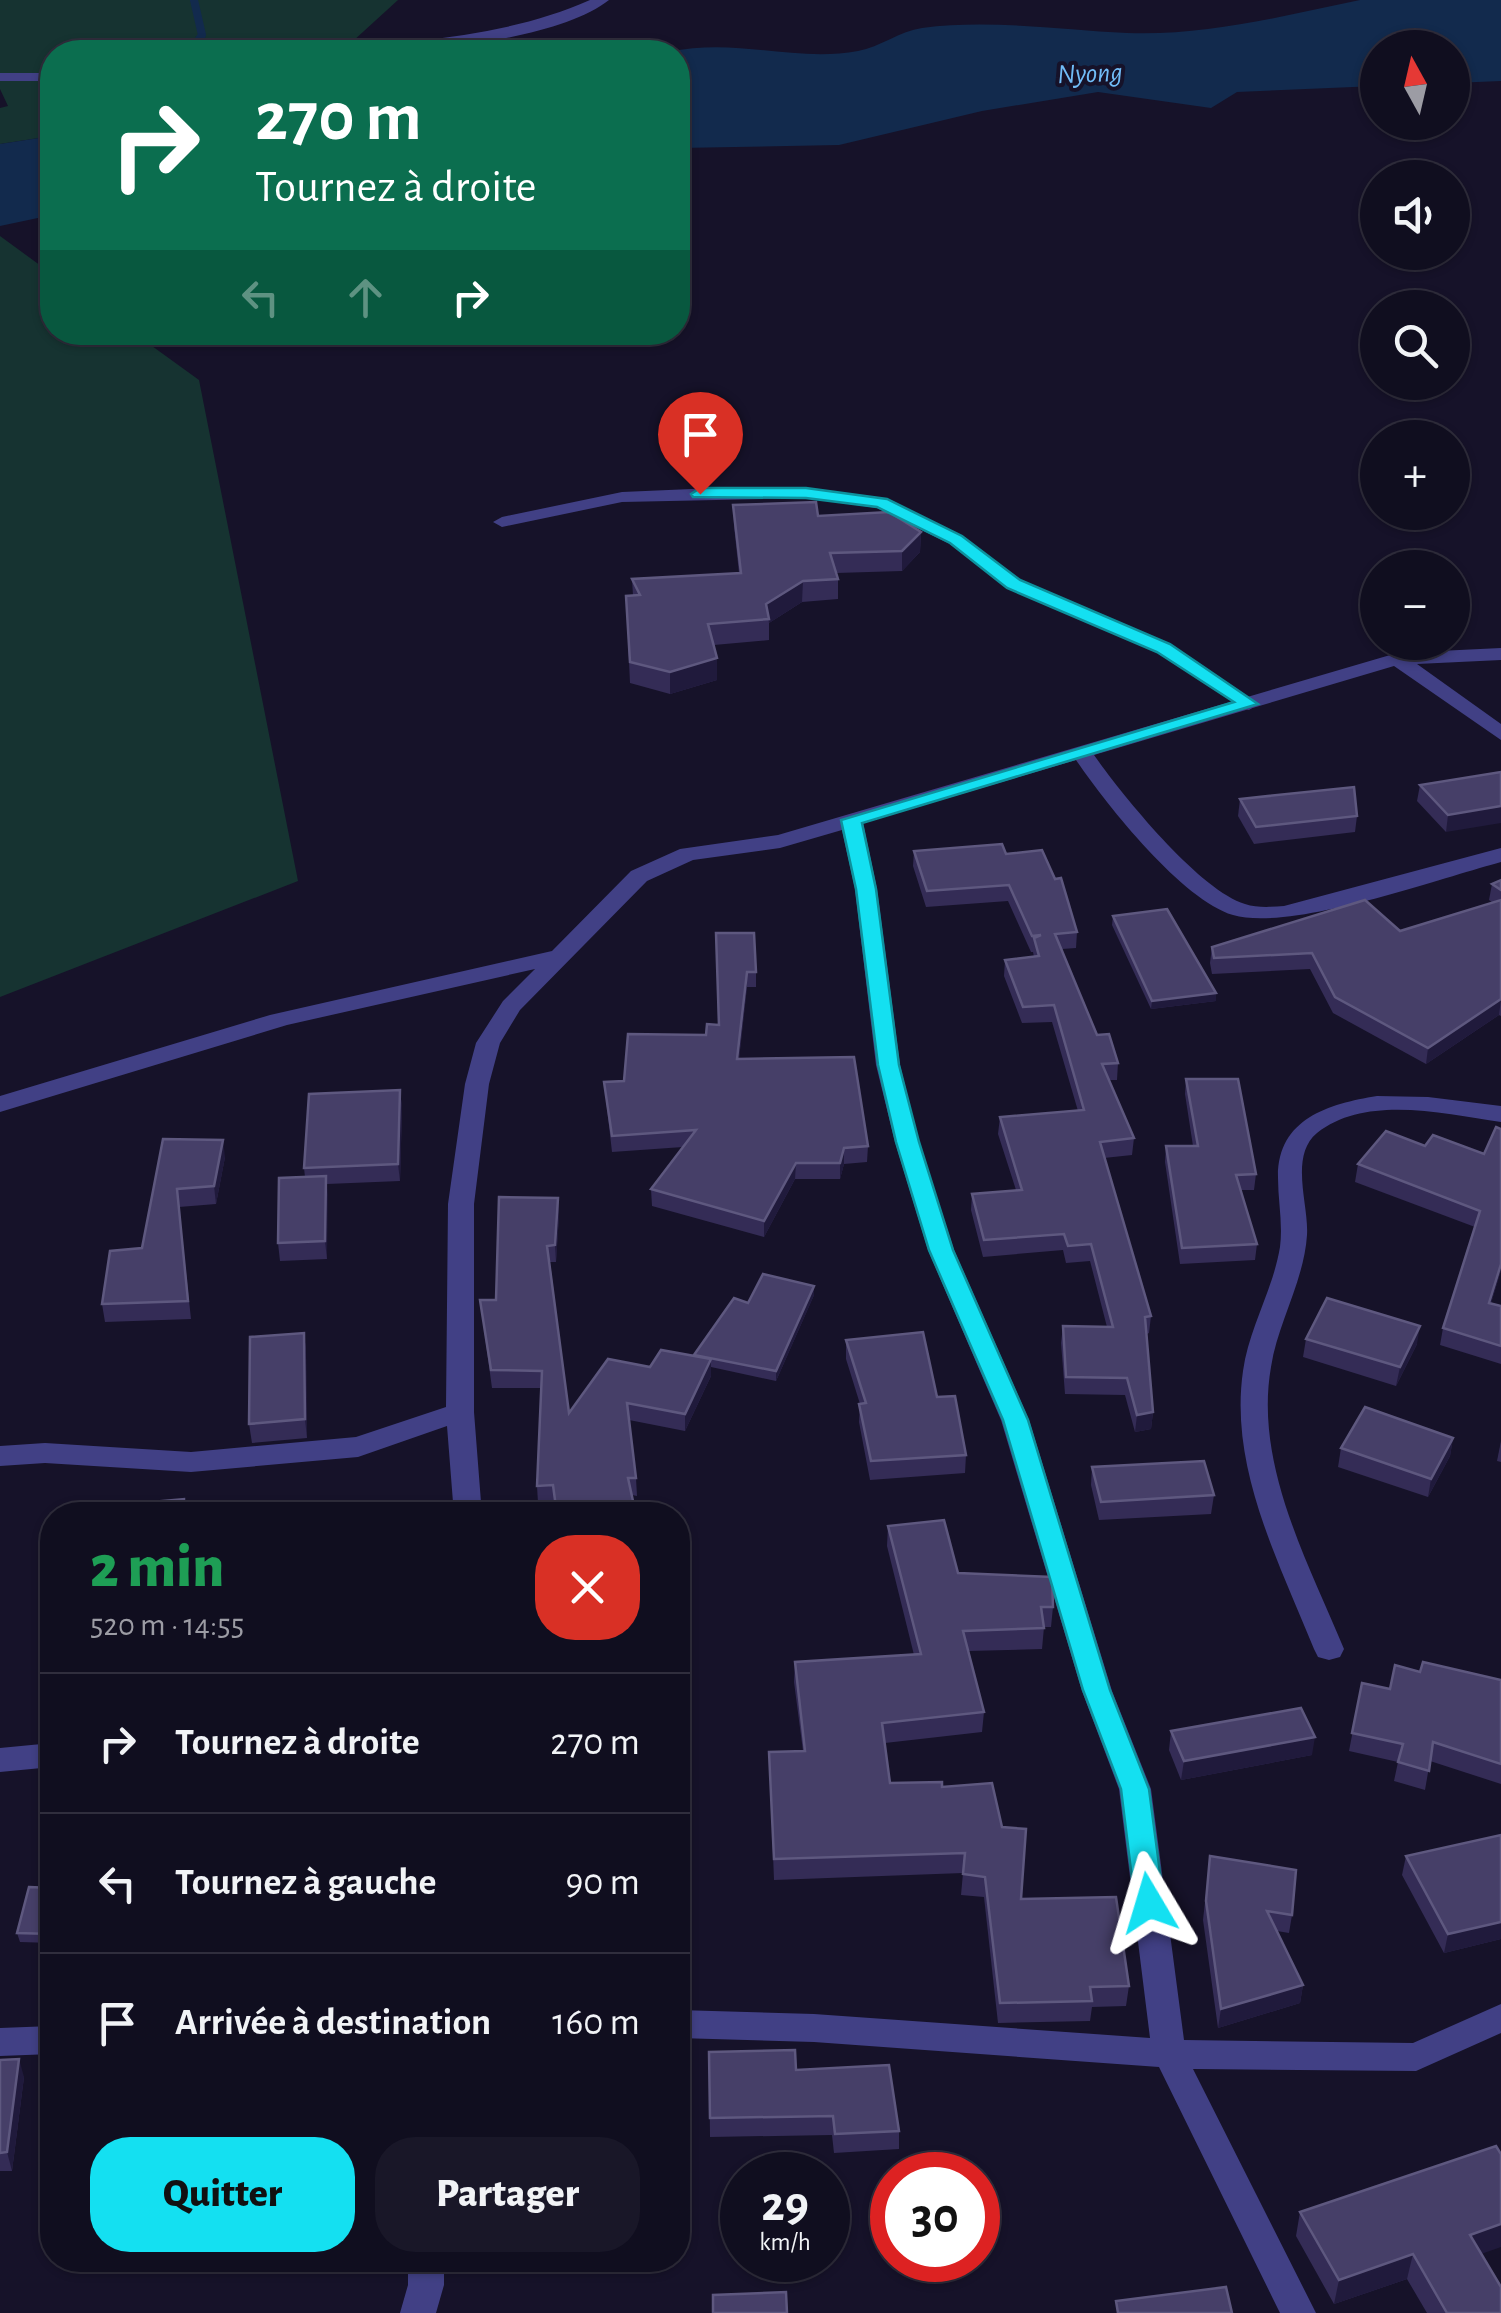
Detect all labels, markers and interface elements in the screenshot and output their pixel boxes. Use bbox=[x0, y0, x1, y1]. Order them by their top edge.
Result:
north arrow bbox=[1360, 30, 1470, 140]
map controls bbox=[1360, 30, 1470, 660]
water label: Nyong bbox=[1057, 59, 1123, 89]
icon: right bbox=[90, 80, 220, 210]
text: 270 m bbox=[255, 83, 422, 153]
button: sound bbox=[1360, 160, 1470, 270]
text: Tournez à droite bbox=[255, 165, 537, 210]
icon: left bbox=[233, 270, 288, 325]
icon: ahead bbox=[338, 270, 393, 325]
icon: right bbox=[443, 270, 498, 325]
button: search bbox=[1360, 290, 1470, 400]
pin bbox=[658, 392, 743, 495]
icon: arrive bbox=[673, 407, 728, 462]
button: + bbox=[1360, 420, 1470, 530]
button: − bbox=[1360, 550, 1470, 660]
button: close bbox=[535, 1535, 640, 1640]
text: 2 min bbox=[90, 1538, 224, 1598]
text: 520 m · 14:55 bbox=[90, 1609, 244, 1641]
icon: right bbox=[90, 1716, 145, 1771]
text: Tournez à droite bbox=[175, 1724, 420, 1762]
text: 270 m bbox=[550, 1724, 640, 1762]
position arrow bbox=[1097, 1851, 1201, 1955]
icon: left bbox=[90, 1856, 145, 1911]
text: Tournez à gauche bbox=[175, 1864, 437, 1902]
text: 90 m bbox=[565, 1864, 640, 1902]
icon: arrive bbox=[90, 1996, 145, 2051]
text: Arrivée à destination bbox=[175, 2004, 491, 2042]
text: 160 m bbox=[552, 2004, 640, 2042]
button: Quitter bbox=[90, 2137, 355, 2252]
button: Partager bbox=[375, 2137, 640, 2252]
speed limit sign: 30 bbox=[870, 2152, 1000, 2282]
text: 29 bbox=[761, 2180, 809, 2230]
text: km/h bbox=[759, 2230, 811, 2255]

